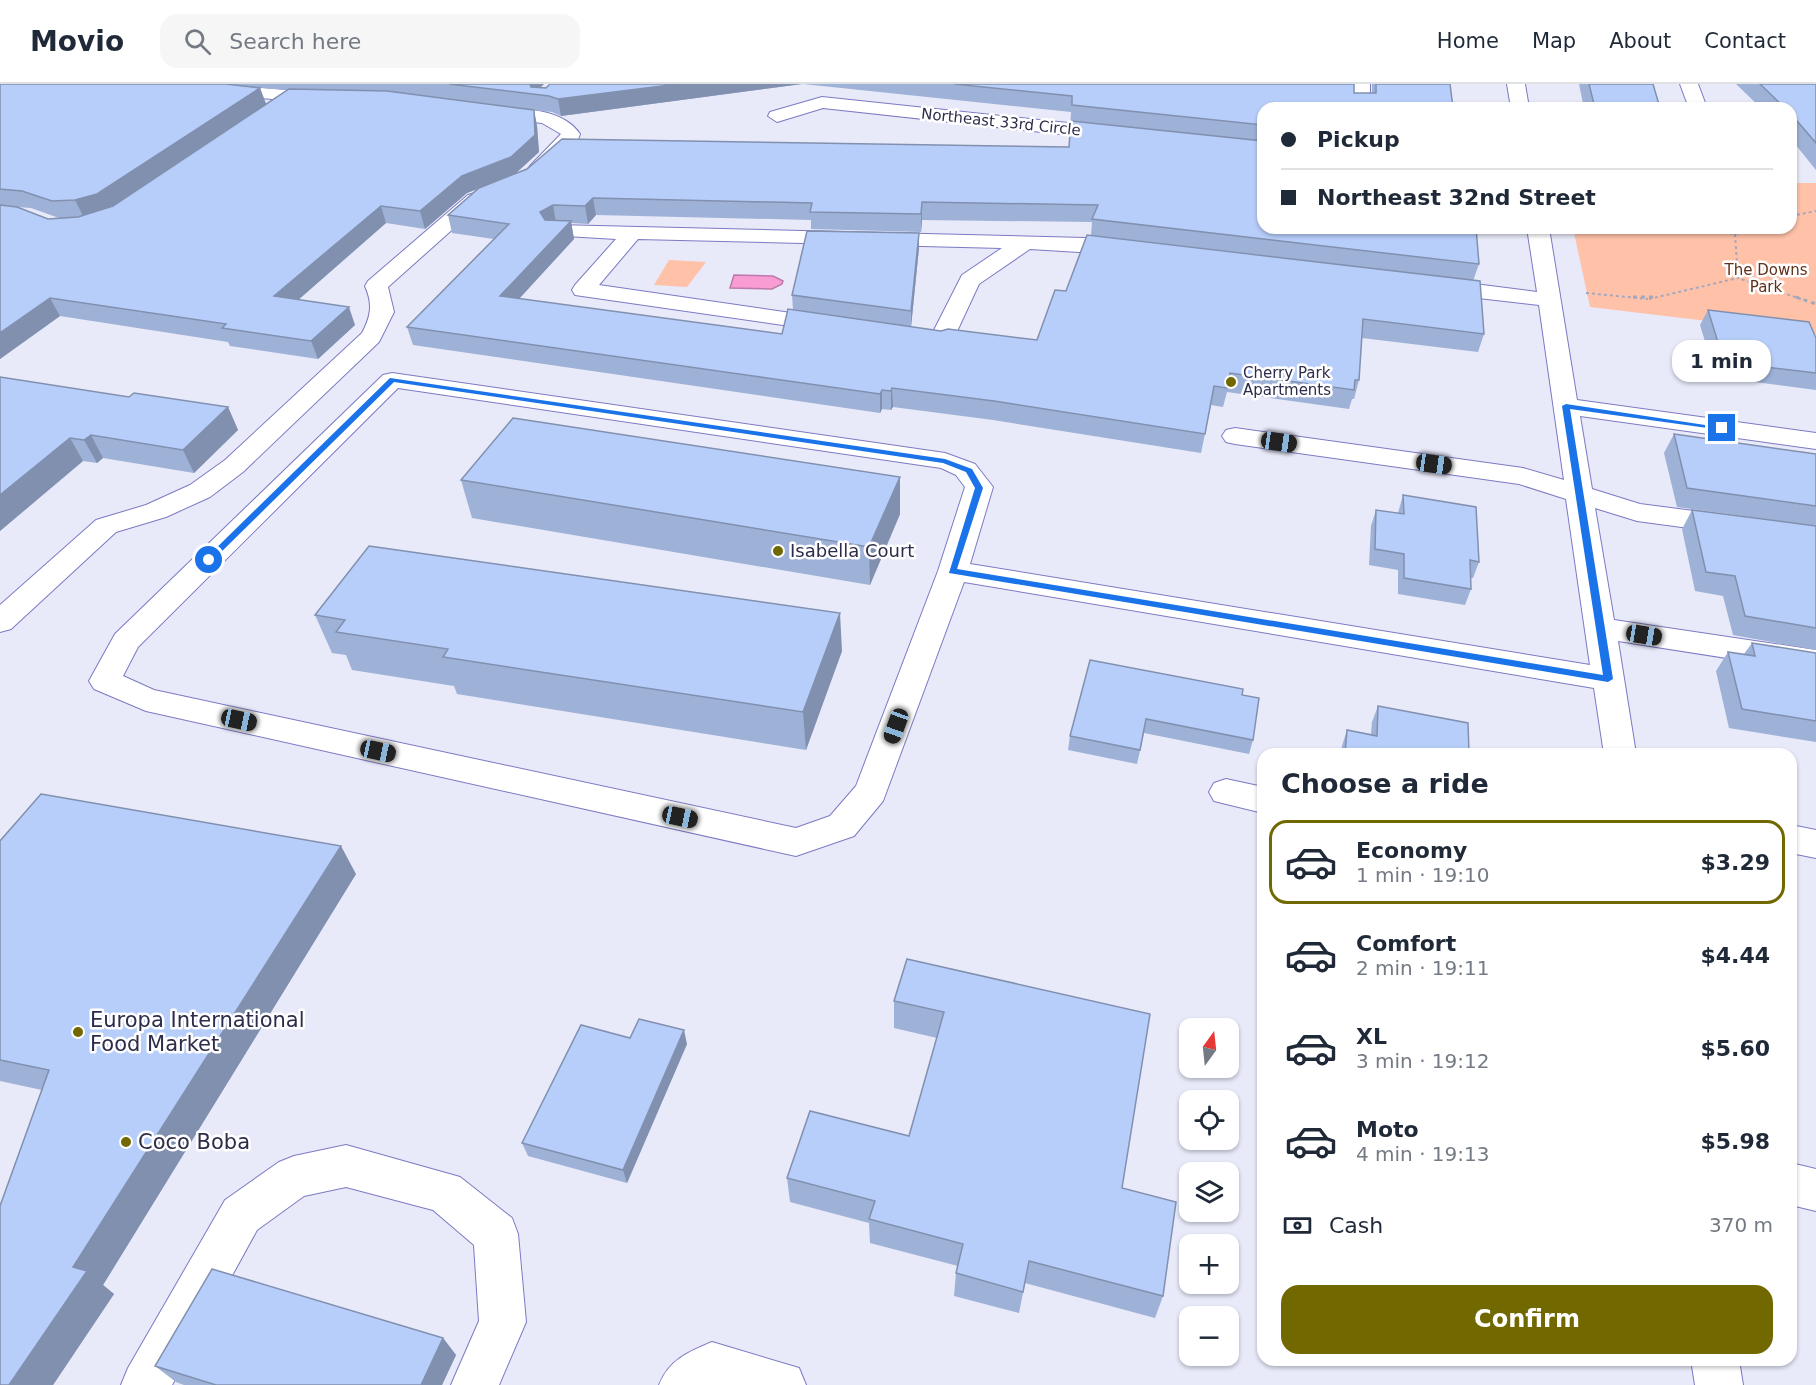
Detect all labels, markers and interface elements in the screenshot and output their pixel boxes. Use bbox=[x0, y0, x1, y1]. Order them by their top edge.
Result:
search box bbox=[160, 14, 580, 68]
text: Movio bbox=[30, 25, 124, 58]
icon: search bbox=[181, 25, 214, 58]
text: Search here bbox=[229, 29, 361, 54]
text: Home bbox=[1437, 29, 1499, 53]
text: Map bbox=[1532, 29, 1576, 53]
text: About bbox=[1609, 29, 1671, 53]
text: Contact bbox=[1704, 29, 1786, 53]
street label: Northeast 33rd Circle bbox=[920, 105, 1082, 139]
text: Pickup bbox=[1317, 127, 1400, 152]
text: Northeast 32nd Street bbox=[1317, 185, 1596, 210]
park label: The Downs Park bbox=[1724, 261, 1808, 296]
callout: 1 min bbox=[1672, 341, 1772, 383]
text: 1 min bbox=[1690, 349, 1753, 373]
place label: Cherry Park Apartments bbox=[1243, 364, 1331, 399]
marker: Cherry Park Apartments bbox=[1224, 375, 1238, 389]
route end bbox=[1708, 414, 1735, 441]
car bbox=[1260, 431, 1298, 453]
car bbox=[1415, 453, 1453, 475]
place label: Isabella Court bbox=[790, 540, 914, 561]
marker: Isabella Court bbox=[771, 544, 785, 558]
route start bbox=[195, 546, 222, 573]
car bbox=[1625, 623, 1663, 647]
car bbox=[881, 706, 911, 746]
car bbox=[220, 707, 258, 733]
car bbox=[359, 738, 397, 764]
text: Choose a ride bbox=[1281, 768, 1489, 799]
car bbox=[661, 804, 699, 830]
icon: car bbox=[1284, 835, 1338, 889]
text: Economy bbox=[1356, 838, 1467, 863]
text: $3.29 bbox=[1700, 850, 1770, 875]
text: 1 min · 19:10 bbox=[1356, 863, 1490, 887]
icon: car bbox=[1284, 928, 1338, 982]
text: Comfort bbox=[1356, 931, 1456, 956]
text: $4.44 bbox=[1700, 943, 1770, 968]
text: 2 min · 19:11 bbox=[1356, 956, 1490, 980]
place label: Europa International Food Market bbox=[90, 1008, 305, 1056]
north arrow bbox=[1179, 1018, 1239, 1078]
map controls bbox=[1179, 1018, 1239, 1366]
icon: car bbox=[1284, 1021, 1338, 1075]
text: XL bbox=[1356, 1024, 1387, 1049]
marker: Europa International Food Market bbox=[71, 1025, 85, 1039]
text: $5.60 bbox=[1700, 1036, 1770, 1061]
text: 3 min · 19:12 bbox=[1356, 1049, 1490, 1073]
button: locate bbox=[1179, 1090, 1239, 1150]
icon: car bbox=[1284, 1114, 1338, 1168]
text: Moto bbox=[1356, 1117, 1419, 1142]
text: $5.98 bbox=[1700, 1129, 1770, 1154]
place label: Coco Boba bbox=[138, 1130, 250, 1154]
marker: Coco Boba bbox=[119, 1135, 133, 1149]
text: 4 min · 19:13 bbox=[1356, 1142, 1490, 1166]
button: layers bbox=[1179, 1162, 1239, 1222]
icon: cash bbox=[1281, 1209, 1314, 1242]
text: Cash bbox=[1329, 1213, 1383, 1238]
text: 370 m bbox=[1709, 1213, 1773, 1237]
button: + bbox=[1179, 1234, 1239, 1294]
button: Confirm bbox=[1281, 1285, 1773, 1354]
button: − bbox=[1179, 1306, 1239, 1366]

